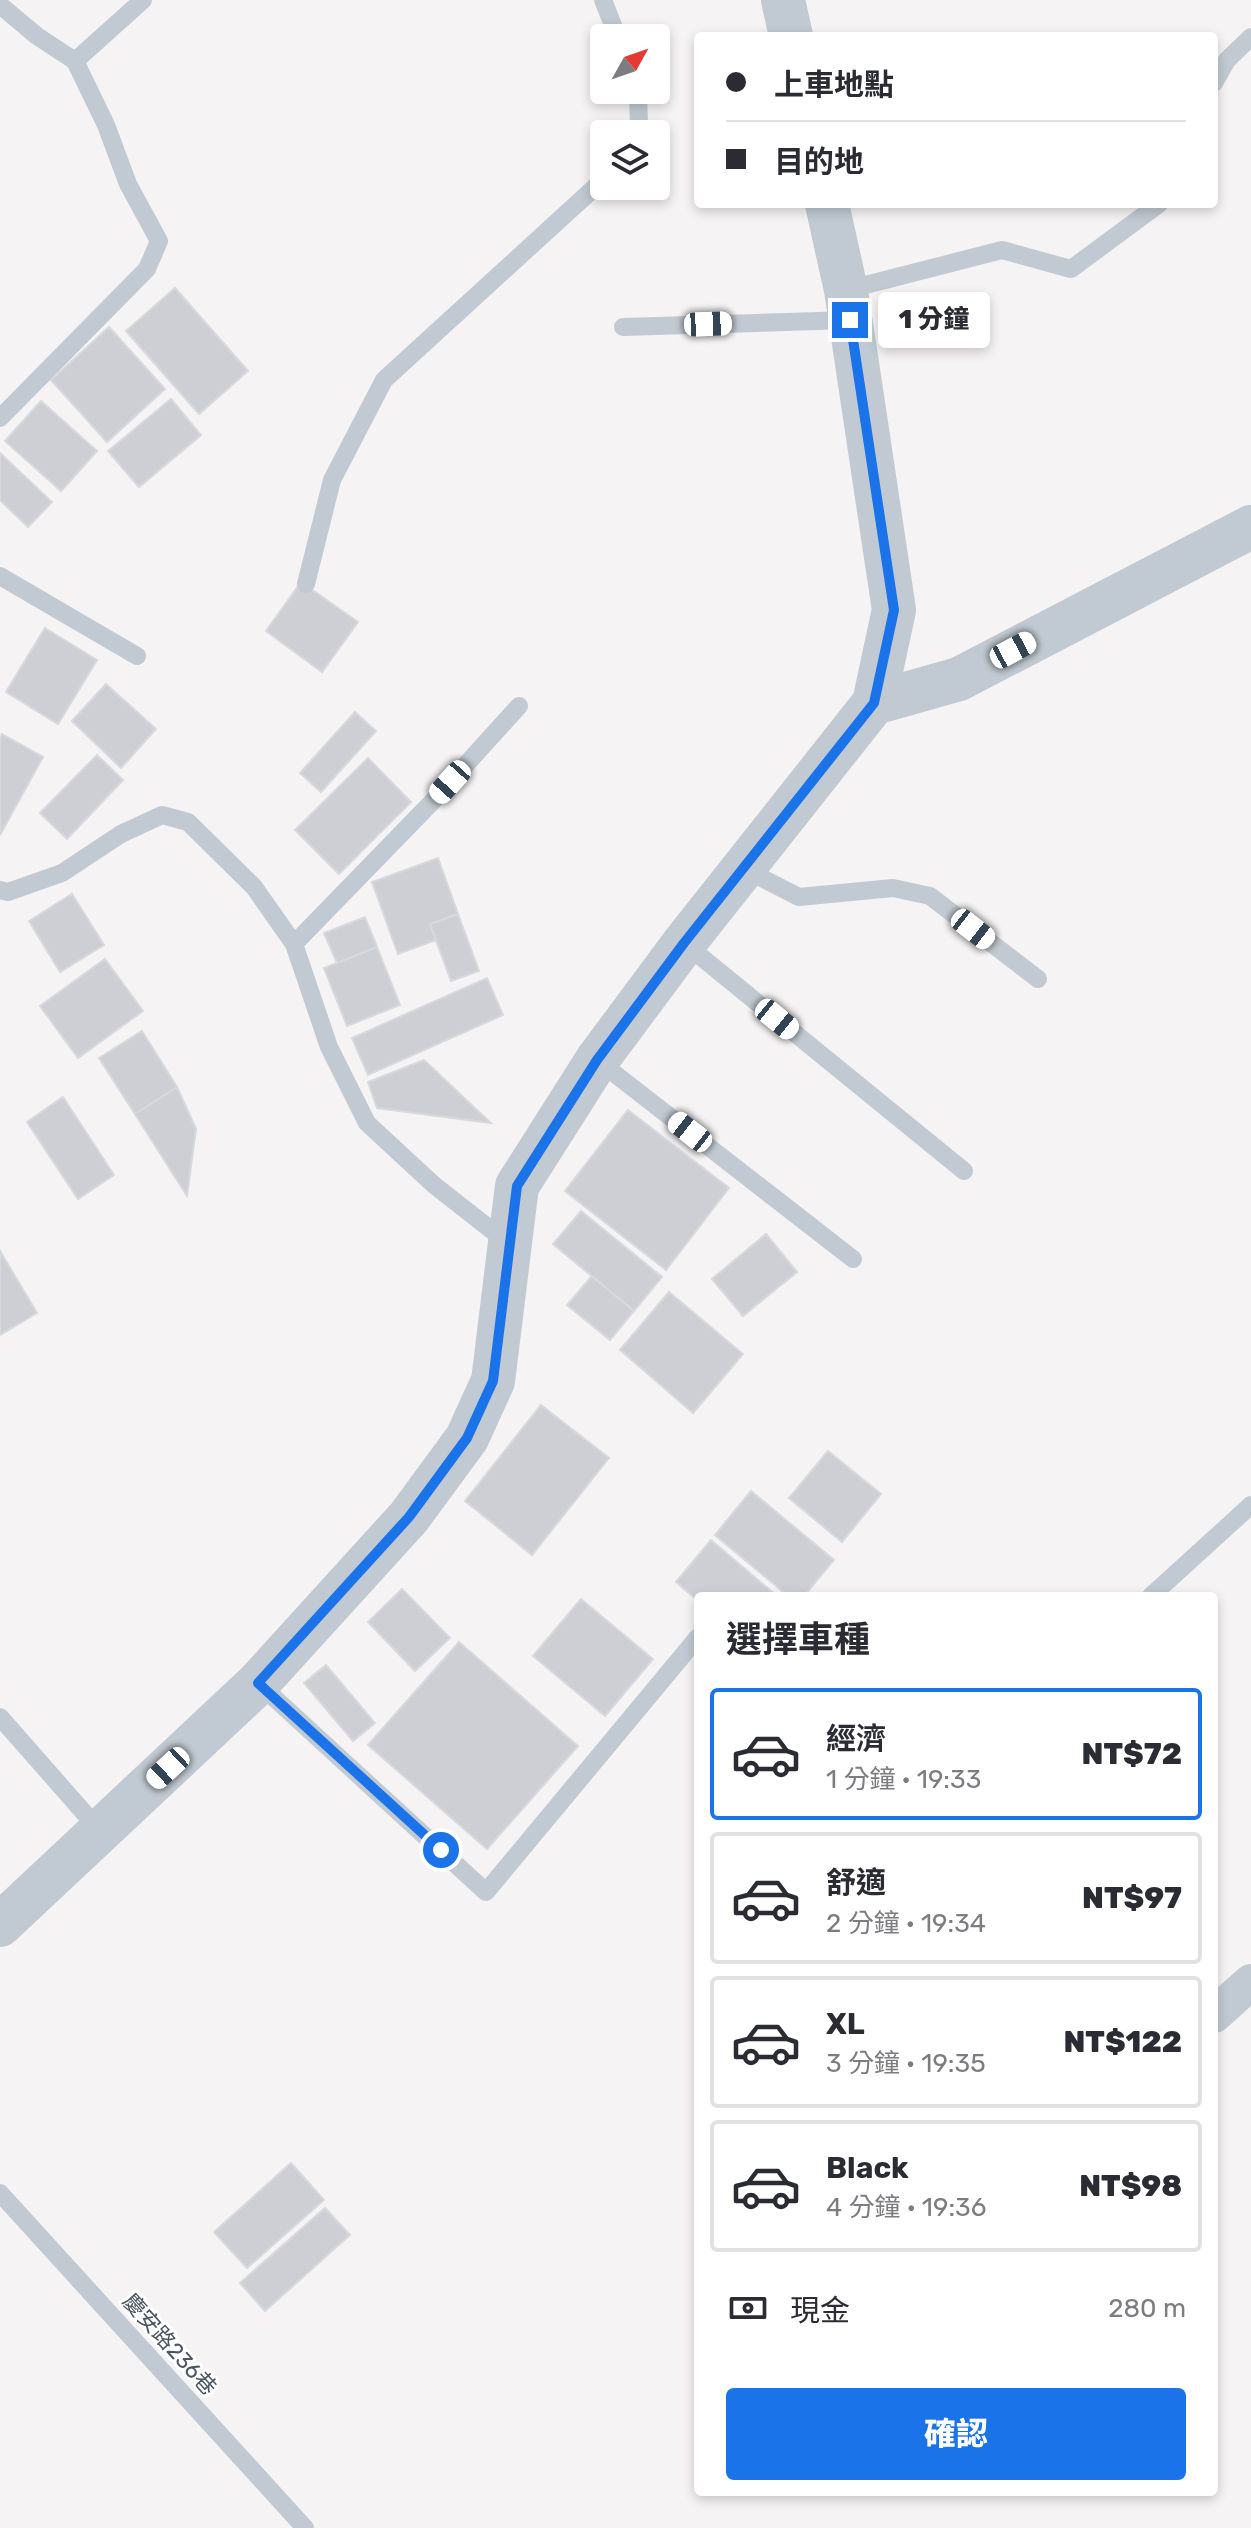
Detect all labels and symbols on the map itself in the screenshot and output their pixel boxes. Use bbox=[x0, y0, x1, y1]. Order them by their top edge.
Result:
north arrow bbox=[590, 24, 670, 104]
callout: 1 分鐘 bbox=[878, 292, 990, 348]
route end bbox=[832, 302, 868, 338]
car bbox=[684, 311, 732, 337]
car bbox=[986, 628, 1040, 672]
car bbox=[425, 756, 475, 808]
car bbox=[947, 905, 999, 953]
car bbox=[751, 995, 803, 1043]
car bbox=[664, 1108, 716, 1156]
car bbox=[142, 1743, 194, 1793]
route start bbox=[423, 1832, 459, 1868]
street label: 慶安路236巷 bbox=[117, 2288, 222, 2401]

